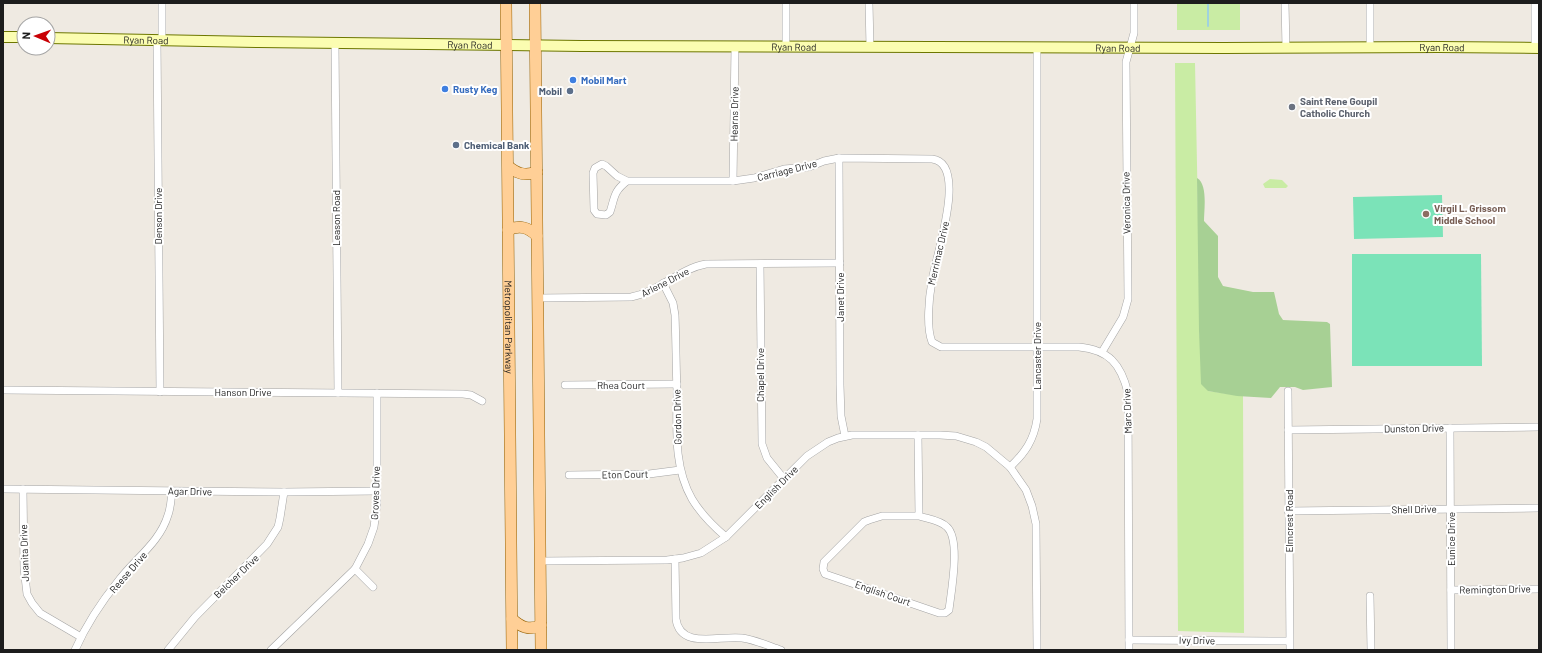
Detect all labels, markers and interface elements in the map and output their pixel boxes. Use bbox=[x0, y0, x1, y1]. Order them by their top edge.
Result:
north arrow bbox=[16, 16, 56, 56]
text: N bbox=[19, 32, 32, 40]
street label: Ryan Road bbox=[123, 33, 169, 46]
street label: Ryan Road bbox=[447, 38, 493, 51]
street label: Ryan Road bbox=[771, 41, 817, 53]
street label: Ryan Road bbox=[1419, 41, 1465, 53]
street label: Ryan Road bbox=[1095, 42, 1141, 54]
place label: Mobil Mart bbox=[581, 74, 627, 86]
marker: Mobil Mart bbox=[568, 75, 578, 85]
place label: Rusty Keg bbox=[453, 83, 498, 95]
marker: Rusty Keg bbox=[440, 84, 450, 94]
place label: Mobil bbox=[539, 85, 562, 97]
marker: Mobil bbox=[565, 86, 575, 96]
street label: Hearns Drive bbox=[728, 86, 740, 142]
place label: Saint Rene Goupil Catholic Church bbox=[1300, 95, 1377, 119]
marker: Saint Rene Goupil Catholic Church bbox=[1287, 102, 1297, 112]
place label: Chemical Bank bbox=[464, 139, 530, 151]
marker: Chemical Bank bbox=[451, 140, 461, 150]
street label: Carriage Drive bbox=[756, 157, 818, 183]
street label: Veronica Drive bbox=[1119, 172, 1133, 234]
street label: Denson Drive bbox=[152, 188, 164, 244]
street label: Leason Road bbox=[330, 190, 342, 246]
place label: Virgil L. Grissom Middle School bbox=[1434, 202, 1506, 226]
marker: Virgil L. Grissom Middle School bbox=[1421, 209, 1431, 219]
street label: Merrimac Drive bbox=[925, 220, 951, 286]
street label: Arlene Drive bbox=[639, 265, 691, 299]
street label: Janet Drive bbox=[834, 272, 846, 322]
street label: Metropolitan Parkway bbox=[503, 280, 515, 374]
street label: Lancaster Drive bbox=[1031, 322, 1043, 390]
street label: Chapel Drive bbox=[754, 348, 766, 402]
street label: Rhea Court bbox=[597, 379, 645, 391]
street label: Hanson Drive bbox=[215, 386, 271, 398]
street label: Marc Drive bbox=[1120, 388, 1134, 434]
street label: Gordon Drive bbox=[671, 389, 683, 445]
street label: Dunston Drive bbox=[1384, 421, 1444, 435]
street label: English Drive bbox=[752, 463, 800, 511]
street label: Groves Drive bbox=[368, 466, 382, 520]
street label: Eton Court bbox=[602, 468, 649, 480]
street label: Agar Drive bbox=[168, 485, 212, 497]
street label: Elmcrest Road bbox=[1283, 489, 1295, 553]
street label: Shell Drive bbox=[1391, 503, 1437, 515]
street label: Eunice Drive bbox=[1445, 512, 1457, 566]
street label: Juanita Drive bbox=[17, 524, 31, 582]
street label: Reese Drive bbox=[107, 549, 149, 595]
street label: Belcher Drive bbox=[211, 552, 261, 600]
street label: English Court bbox=[854, 578, 913, 608]
street label: Remington Drive bbox=[1459, 582, 1531, 596]
street label: Ivy Drive bbox=[1179, 634, 1215, 646]

